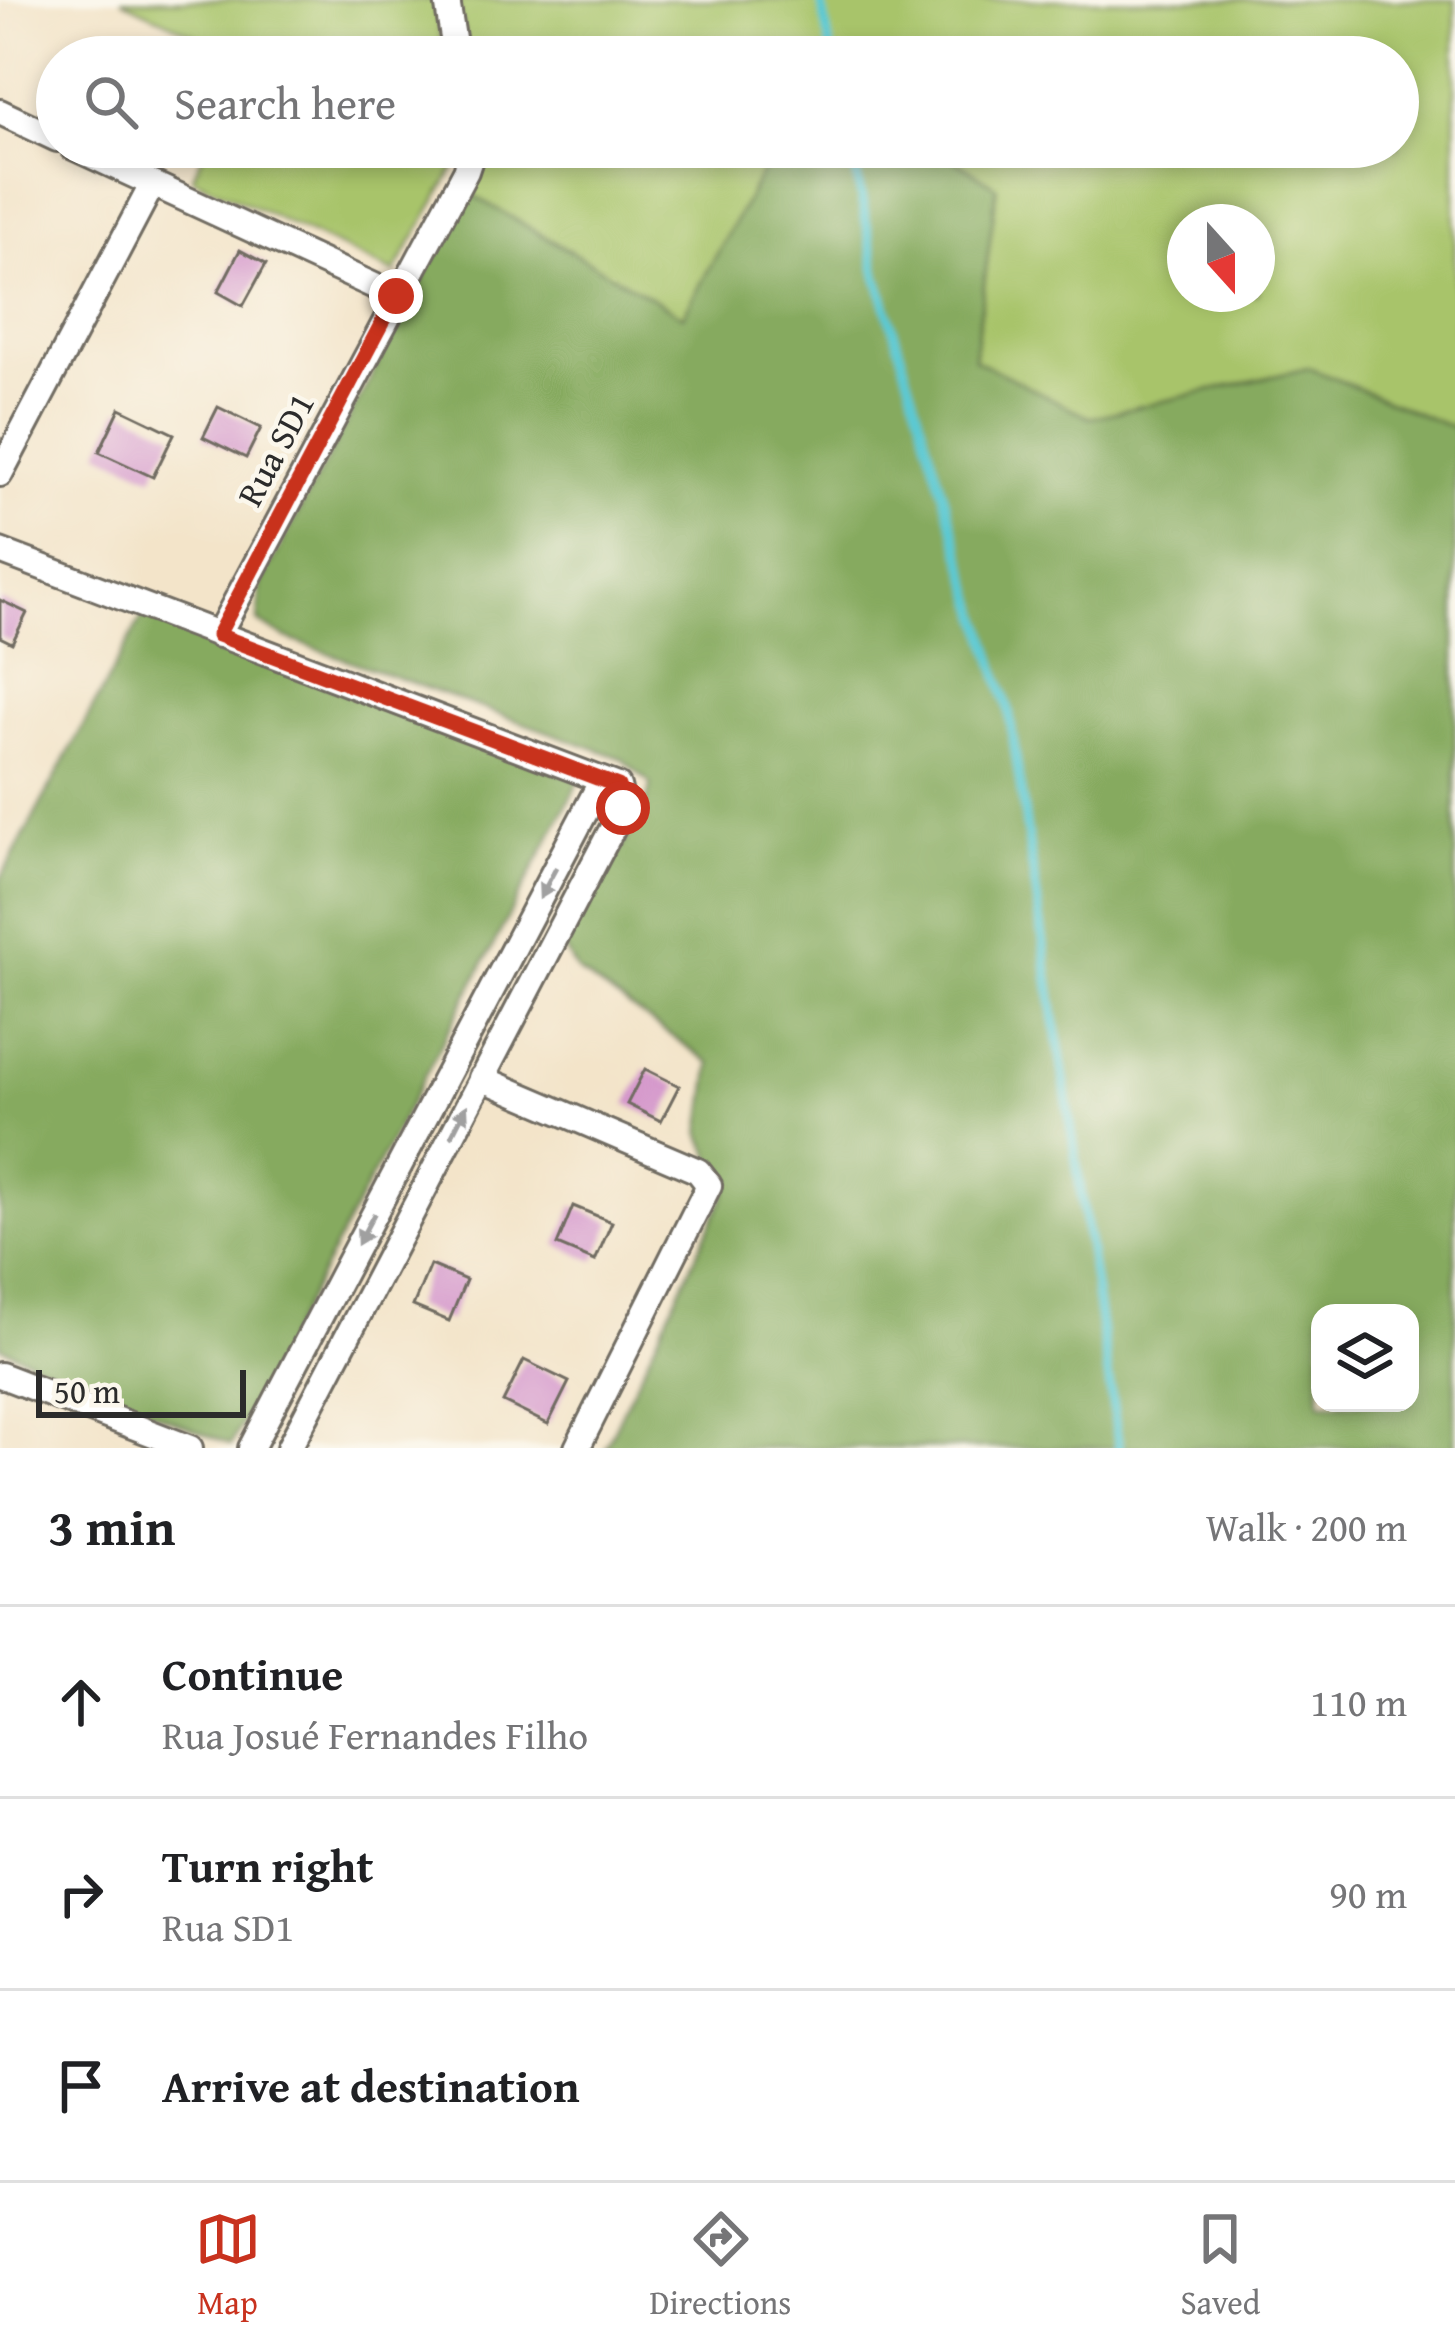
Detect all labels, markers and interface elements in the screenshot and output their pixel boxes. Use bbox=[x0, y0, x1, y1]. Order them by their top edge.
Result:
search box bbox=[36, 36, 1419, 168]
icon: search bbox=[78, 69, 144, 135]
text: Search here bbox=[174, 70, 396, 135]
north arrow bbox=[1167, 204, 1275, 312]
route end bbox=[369, 269, 423, 323]
street label: Rua SD1 bbox=[223, 382, 327, 515]
route start bbox=[596, 781, 650, 835]
one-way arrow bbox=[538, 866, 559, 901]
one-way arrow bbox=[449, 1103, 469, 1138]
one-way arrow bbox=[357, 1211, 377, 1246]
map controls bbox=[1311, 1304, 1419, 1412]
button: layers bbox=[1311, 1304, 1419, 1412]
scale bar bbox=[36, 1364, 246, 1417]
text: 50 m bbox=[54, 1367, 120, 1415]
text: 3 min bbox=[48, 1489, 175, 1564]
text: Walk · 200 m bbox=[1206, 1498, 1407, 1555]
text: Continue bbox=[162, 1641, 343, 1706]
icon: ahead bbox=[48, 1669, 114, 1735]
text: 110 m bbox=[1310, 1673, 1407, 1730]
text: Rua Josué Fernandes Filho bbox=[162, 1706, 588, 1763]
text: Turn right bbox=[162, 1833, 374, 1898]
icon: right bbox=[48, 1861, 114, 1927]
text: 90 m bbox=[1329, 1865, 1407, 1922]
text: Rua SD1 bbox=[162, 1898, 294, 1955]
icon: arrive bbox=[48, 2053, 114, 2119]
text: Arrive at destination bbox=[162, 2053, 580, 2118]
tab: Map bbox=[195, 2206, 261, 2326]
tab: Directions bbox=[650, 2206, 791, 2326]
tab: Saved bbox=[1181, 2206, 1260, 2326]

